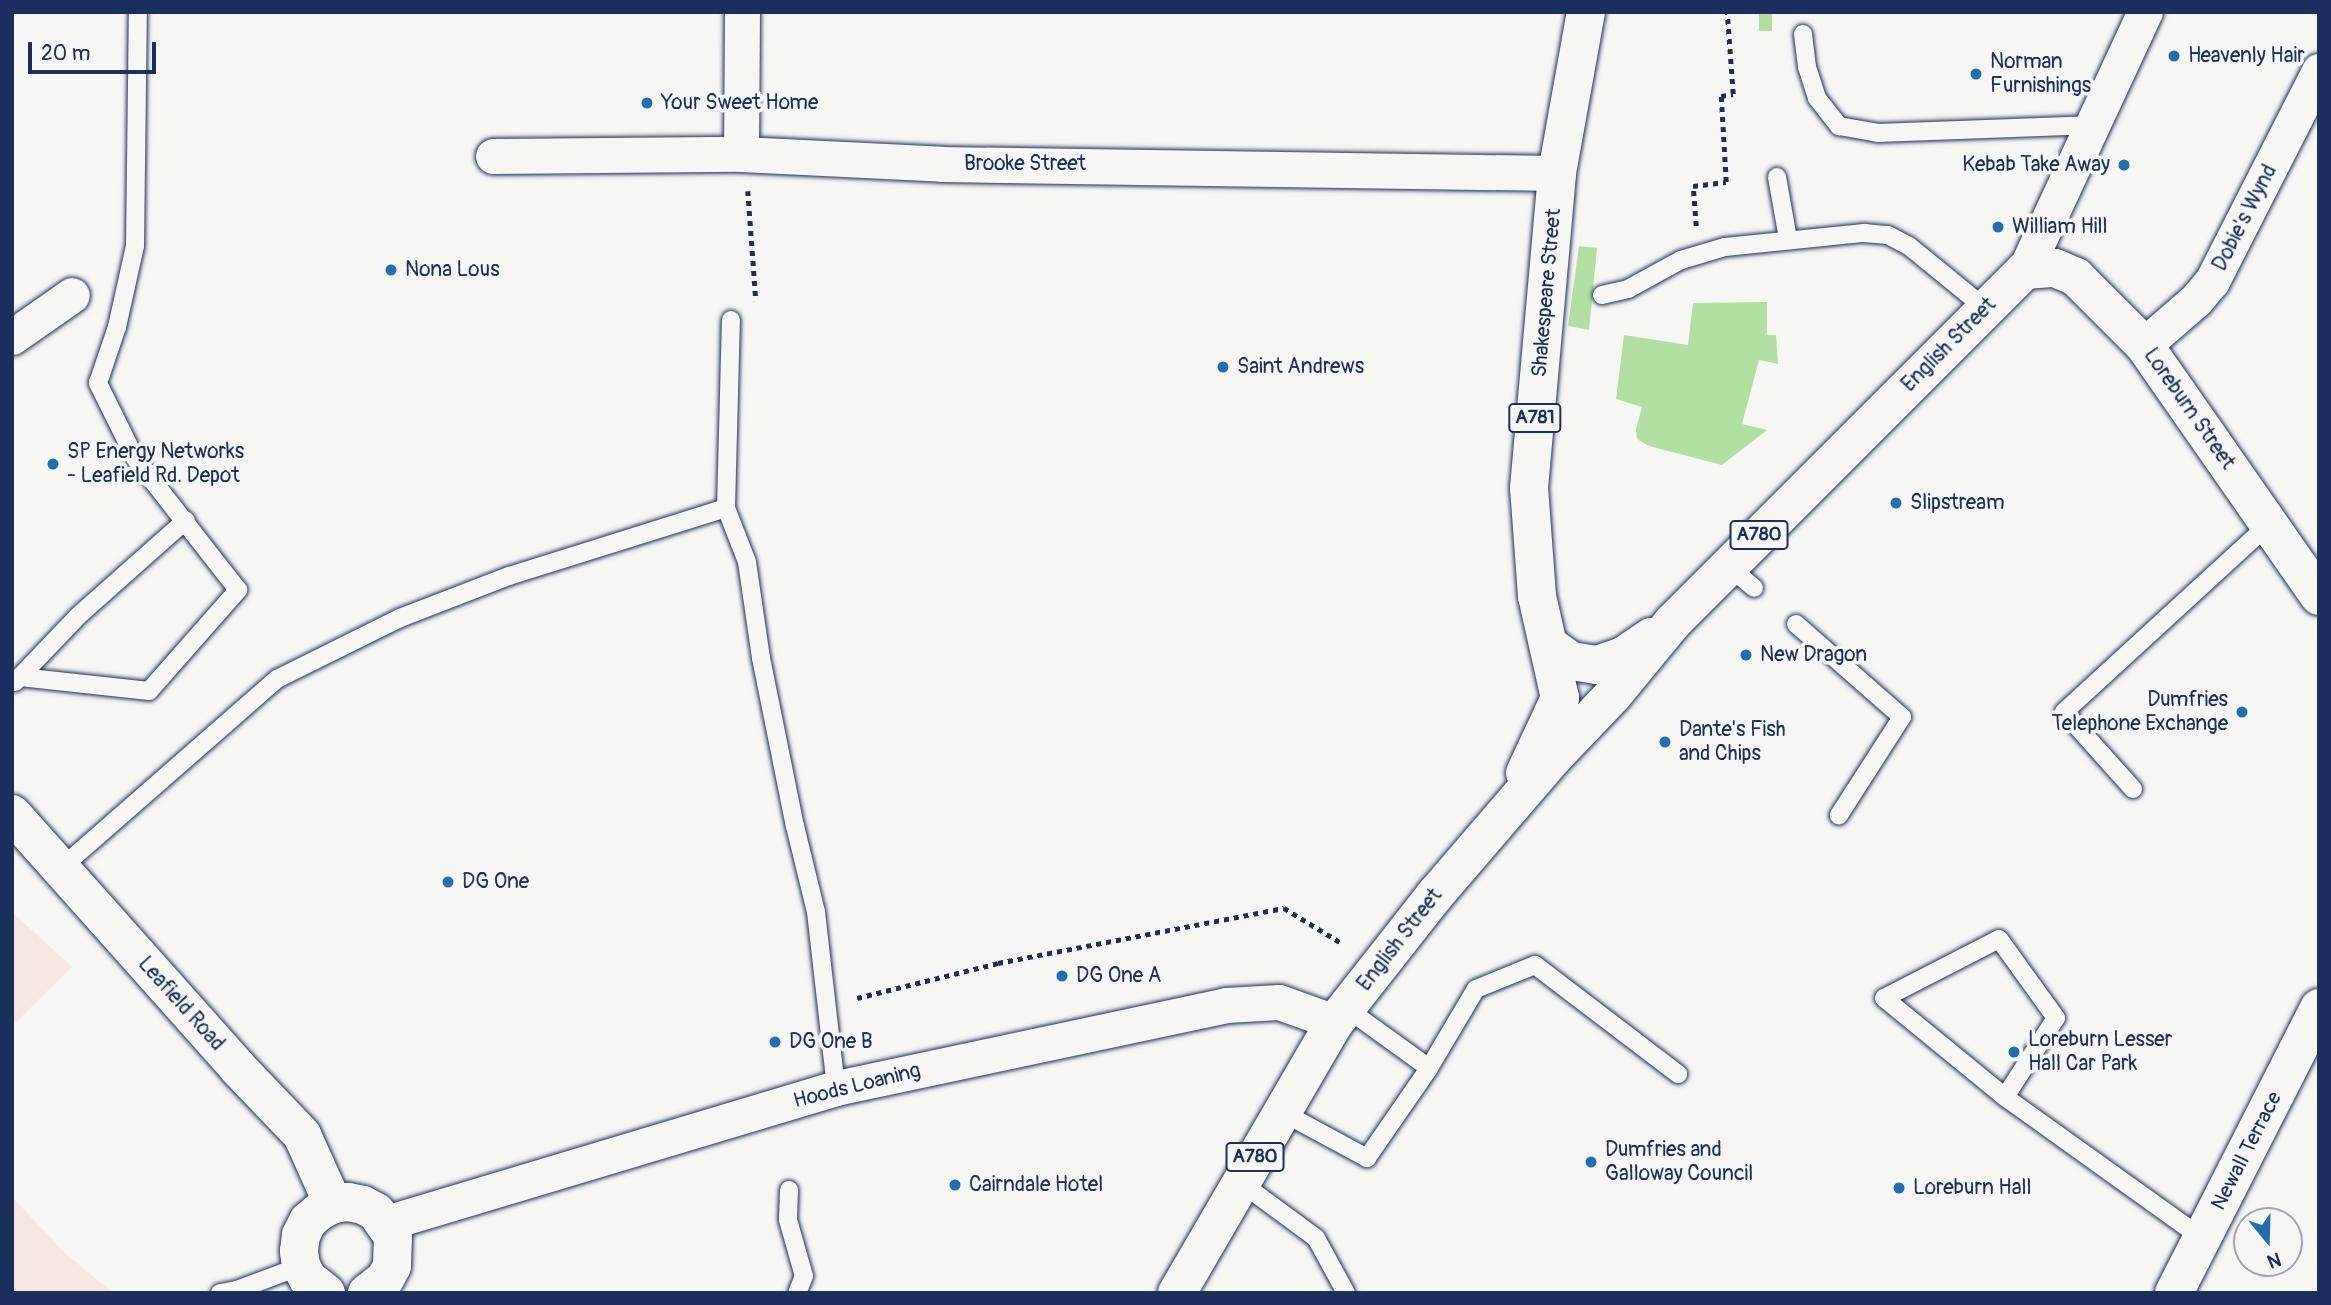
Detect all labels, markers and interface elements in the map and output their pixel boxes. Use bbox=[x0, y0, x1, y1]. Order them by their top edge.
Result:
scale bar bbox=[32, 28, 159, 72]
text: 20 m bbox=[41, 40, 90, 67]
place label: Heavenly Hair bbox=[2188, 43, 2305, 69]
marker: Heavenly Hair bbox=[2166, 48, 2182, 64]
place label: Norman Furnishings bbox=[1990, 49, 2091, 99]
marker: Norman Furnishings bbox=[1968, 66, 1984, 82]
place label: Your Sweet Home bbox=[661, 90, 818, 116]
marker: Your Sweet Home bbox=[639, 95, 655, 111]
street label: Brooke Street bbox=[964, 151, 1086, 177]
place label: Kebab Take Away bbox=[1962, 152, 2110, 178]
marker: Kebab Take Away bbox=[2116, 157, 2132, 173]
street label: Dobie's Wynd bbox=[2207, 161, 2283, 275]
street label: Shakespeare Street bbox=[1527, 208, 1567, 378]
place label: William Hill bbox=[2012, 214, 2107, 240]
marker: William Hill bbox=[1990, 219, 2006, 235]
place label: Nona Lous bbox=[405, 257, 500, 283]
marker: Nona Lous bbox=[383, 262, 399, 278]
street label: English Street bbox=[1897, 293, 2001, 397]
street label: Loreburn Street bbox=[2138, 343, 2240, 475]
place label: Saint Andrews bbox=[1237, 354, 1364, 380]
marker: Saint Andrews bbox=[1215, 359, 1231, 375]
road number: A781 bbox=[1507, 402, 1563, 434]
place label: SP Energy Networks - Leafield Rd. Depot bbox=[67, 439, 244, 489]
marker: SP Energy Networks - Leafield Rd. Depot bbox=[45, 456, 61, 472]
place label: Slipstream bbox=[1910, 490, 2005, 516]
marker: Slipstream bbox=[1888, 495, 1904, 511]
road number: A780 bbox=[1729, 520, 1789, 550]
place label: New Dragon bbox=[1760, 642, 1867, 668]
marker: New Dragon bbox=[1738, 647, 1754, 663]
place label: Dumfries Telephone Exchange bbox=[2051, 687, 2228, 737]
marker: Dumfries Telephone Exchange bbox=[2234, 704, 2250, 720]
place label: Dante's Fish and Chips bbox=[1679, 717, 1786, 767]
marker: Dante's Fish and Chips bbox=[1657, 734, 1673, 750]
place label: DG One bbox=[462, 869, 529, 895]
marker: DG One bbox=[440, 874, 456, 890]
street label: English Street bbox=[1352, 884, 1448, 996]
street label: Leafield Road bbox=[132, 952, 230, 1056]
place label: DG One A bbox=[1076, 963, 1161, 989]
marker: DG One A bbox=[1054, 968, 1070, 984]
place label: Loreburn Lesser Hall Car Park bbox=[2028, 1027, 2172, 1077]
place label: DG One B bbox=[789, 1029, 873, 1055]
marker: DG One B bbox=[767, 1034, 783, 1050]
marker: Loreburn Lesser Hall Car Park bbox=[2006, 1044, 2022, 1060]
street label: Hoods Loaning bbox=[791, 1058, 923, 1114]
street label: Newall Terrace bbox=[2206, 1088, 2288, 1214]
place label: Dumfries and Galloway Council bbox=[1605, 1137, 1753, 1187]
road number: A780 bbox=[1225, 1142, 1285, 1172]
marker: Dumfries and Galloway Council bbox=[1583, 1154, 1599, 1170]
place label: Cairndale Hotel bbox=[969, 1172, 1103, 1198]
place label: Loreburn Hall bbox=[1913, 1175, 2031, 1201]
marker: Cairndale Hotel bbox=[947, 1177, 963, 1193]
marker: Loreburn Hall bbox=[1891, 1180, 1907, 1196]
north arrow bbox=[2233, 1207, 2303, 1277]
text: N bbox=[2264, 1247, 2284, 1273]

